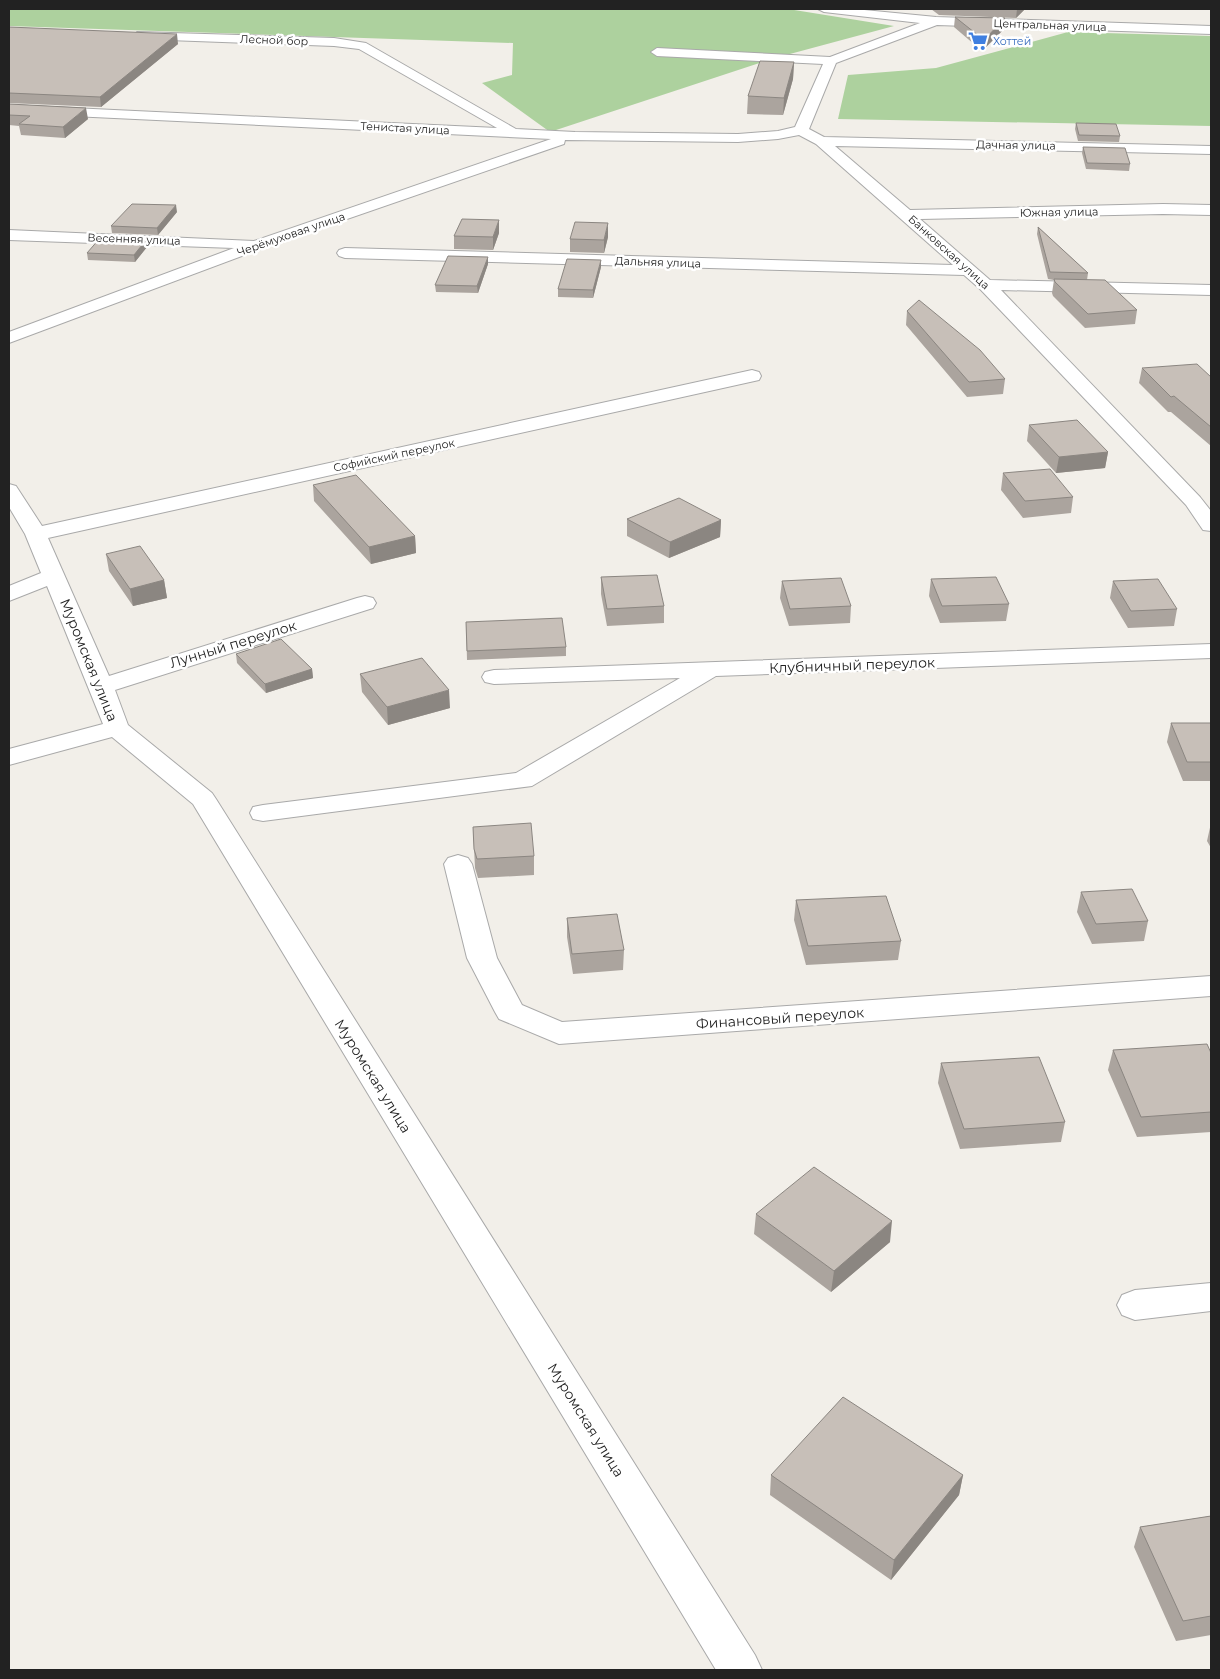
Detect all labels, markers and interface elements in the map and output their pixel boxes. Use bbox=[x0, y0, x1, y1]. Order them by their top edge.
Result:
street label: Центральная улица bbox=[993, 16, 1107, 34]
supermarket icon: Хоттей bbox=[967, 30, 989, 52]
street label: Лесной бор bbox=[240, 32, 308, 48]
place label: Хоттей bbox=[993, 34, 1031, 48]
street label: Тенистая улица bbox=[360, 119, 450, 137]
street label: Дачная улица bbox=[976, 137, 1056, 153]
street label: Южная улица bbox=[1020, 204, 1098, 220]
street label: Черёмуховая улица bbox=[235, 209, 347, 259]
street label: Банковская улица bbox=[905, 212, 993, 292]
street label: Весенняя улица bbox=[87, 230, 181, 248]
street label: Дальняя улица bbox=[615, 253, 701, 271]
street label: Софийский переулок bbox=[332, 435, 457, 475]
street label: Муромская улица bbox=[56, 596, 122, 724]
street label: Лунный переулок bbox=[167, 616, 299, 672]
street label: Клубничный переулок bbox=[769, 653, 935, 677]
street label: Финансовый переулок bbox=[695, 1003, 865, 1033]
street label: Муромская улица bbox=[331, 1016, 415, 1136]
street label: Муромская улица bbox=[544, 1360, 628, 1480]

